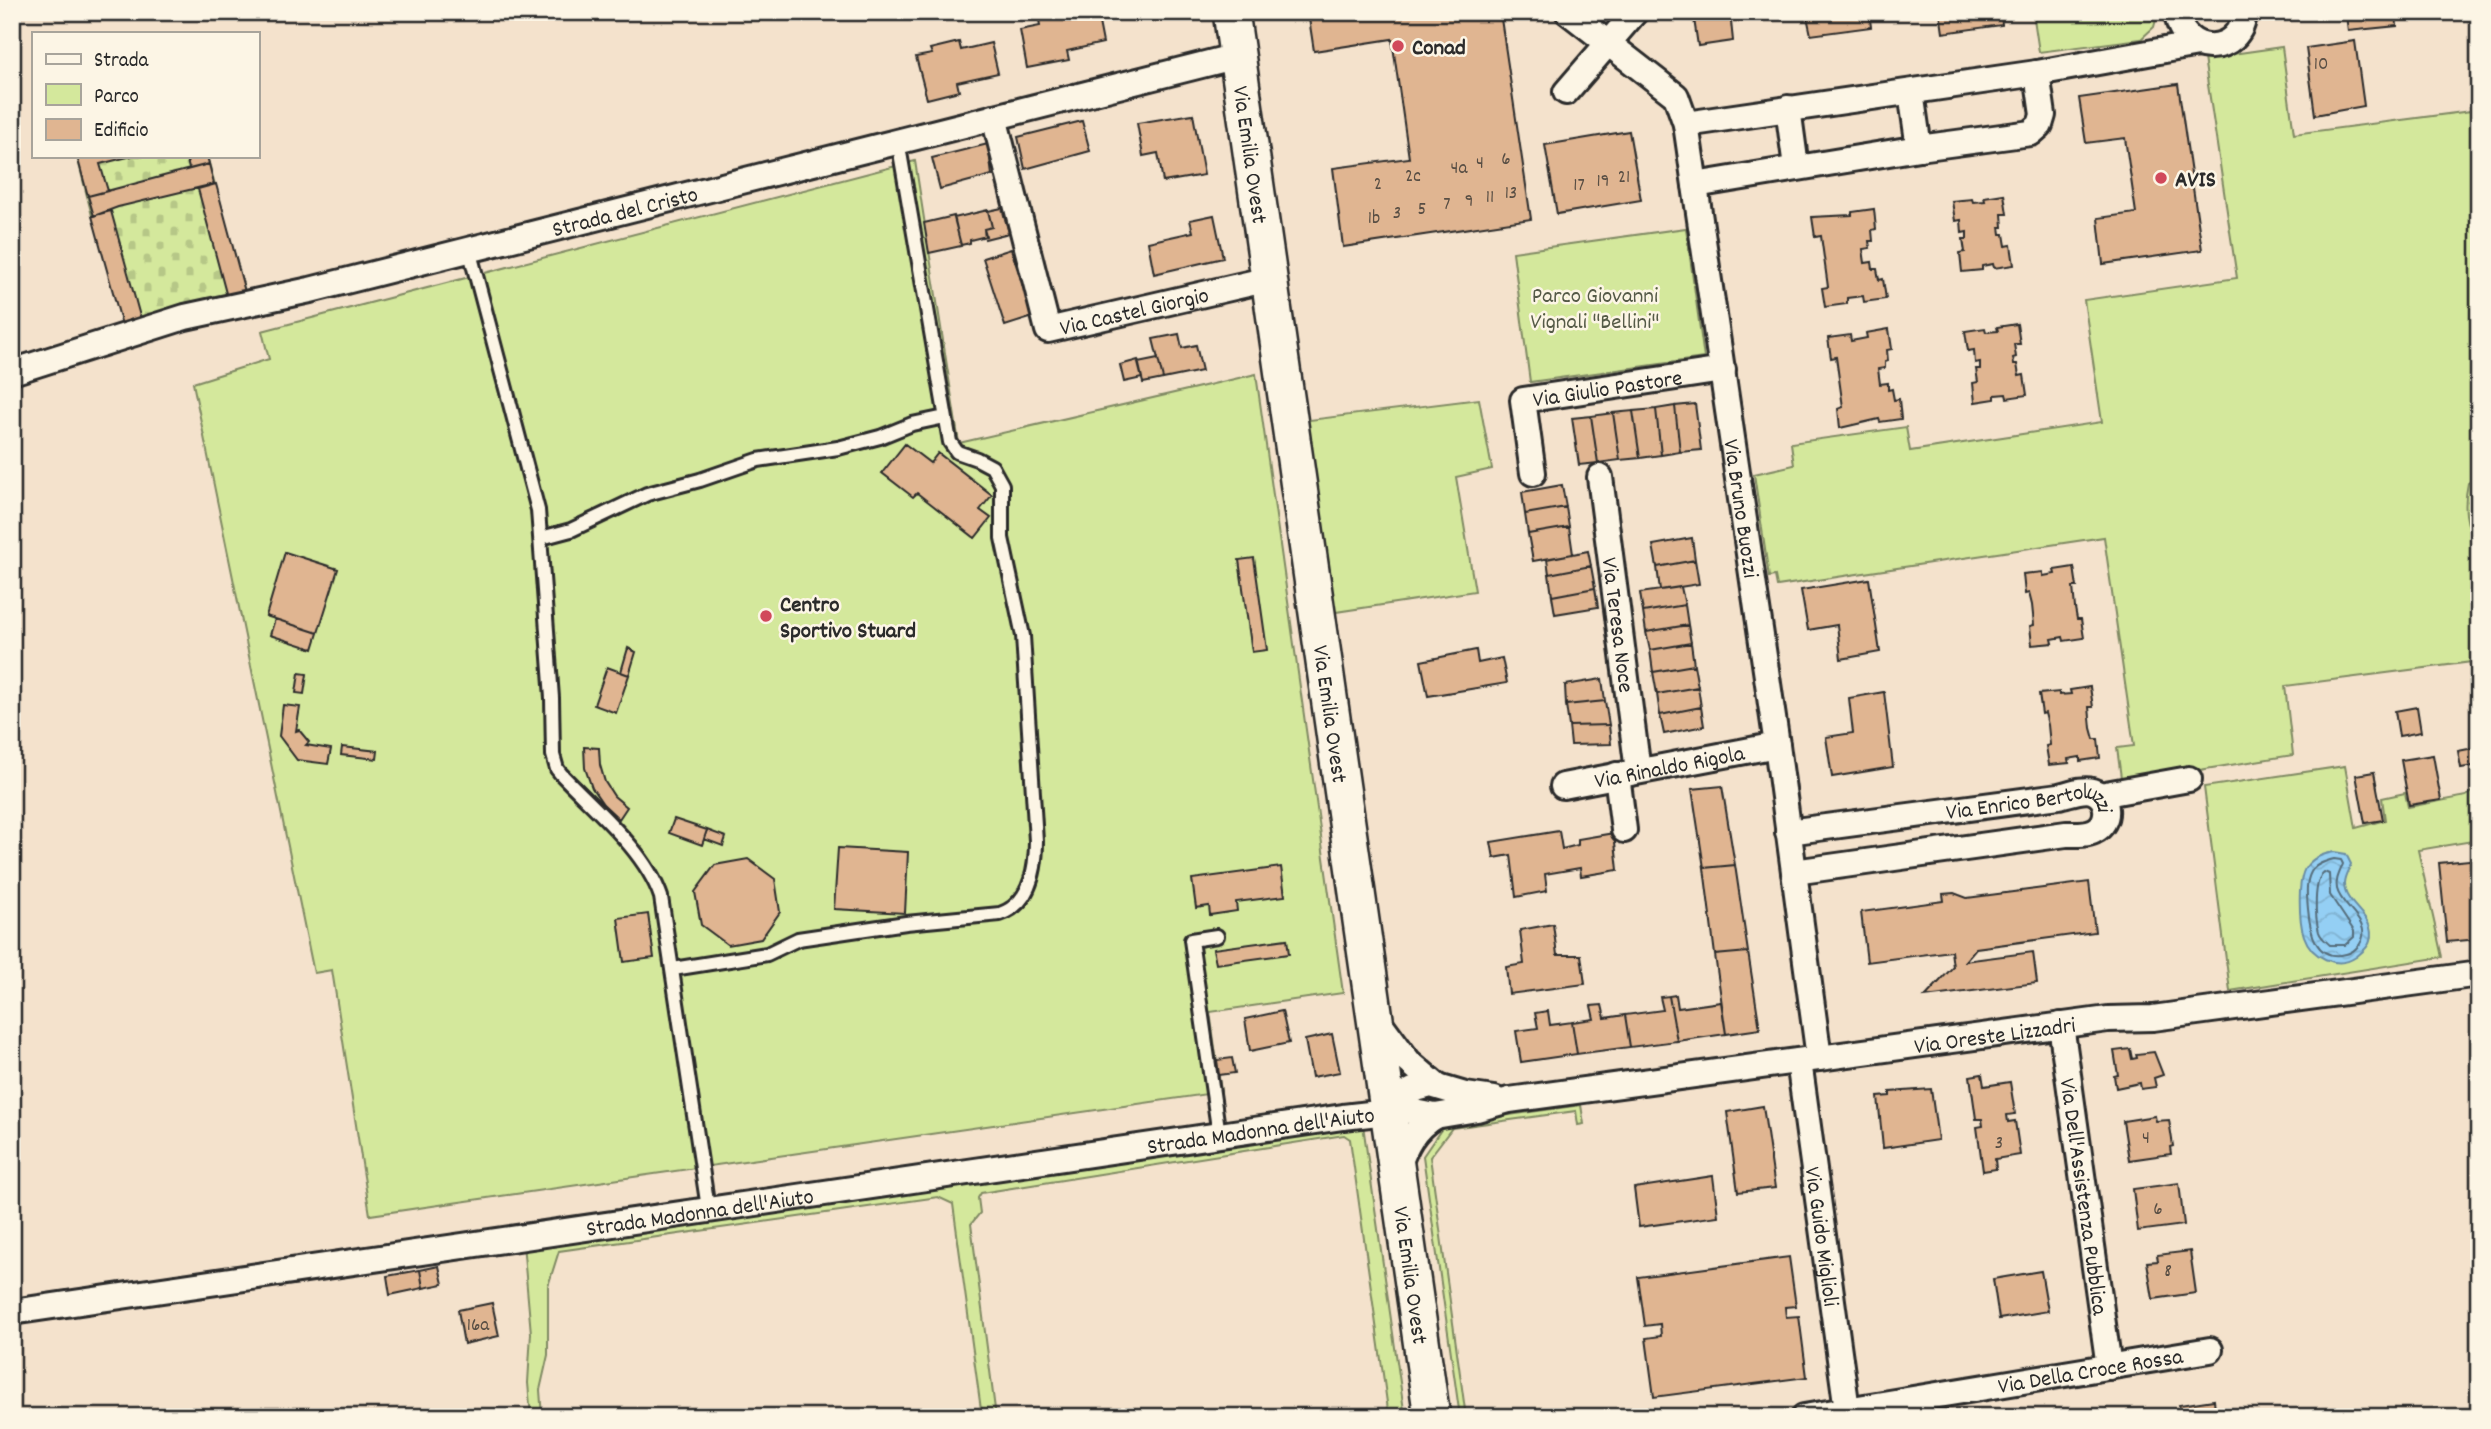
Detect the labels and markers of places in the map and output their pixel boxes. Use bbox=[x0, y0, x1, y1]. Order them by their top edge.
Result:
place label: Conad bbox=[1412, 33, 1466, 66]
marker: Conad bbox=[1390, 38, 1406, 54]
place label: AVIS bbox=[2175, 165, 2216, 198]
marker: AVIS bbox=[2153, 170, 2169, 186]
place label: Centro Sportivo Stuard bbox=[780, 590, 916, 649]
marker: Centro Sportivo Stuard bbox=[758, 608, 774, 624]

